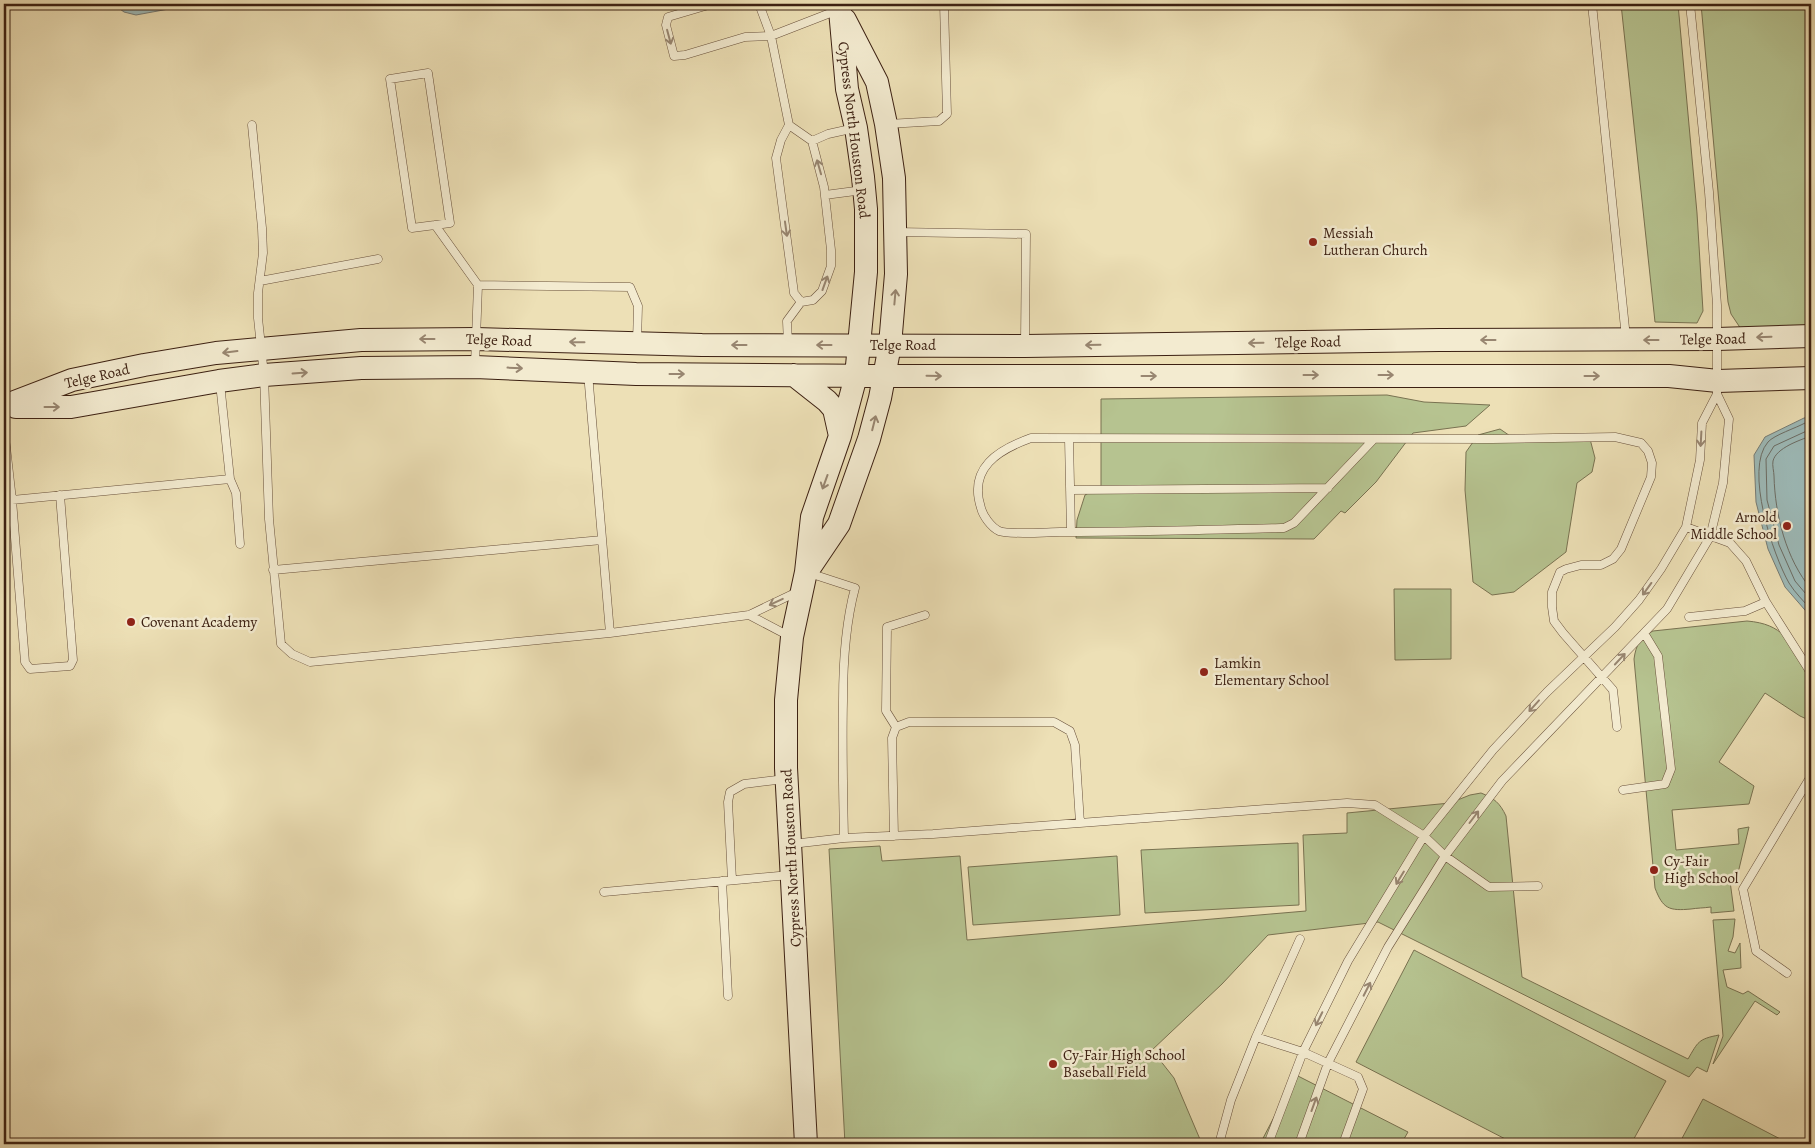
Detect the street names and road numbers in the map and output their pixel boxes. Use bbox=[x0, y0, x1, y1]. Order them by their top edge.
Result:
street label: Cypress North Houston Road bbox=[833, 40, 875, 221]
street label: Telge Road bbox=[1680, 328, 1747, 350]
street label: Telge Road bbox=[466, 329, 533, 351]
street label: Telge Road bbox=[1275, 331, 1342, 353]
street label: Telge Road bbox=[870, 335, 937, 355]
street label: Telge Road bbox=[63, 359, 132, 393]
street label: Cypress North Houston Road bbox=[776, 768, 806, 948]

